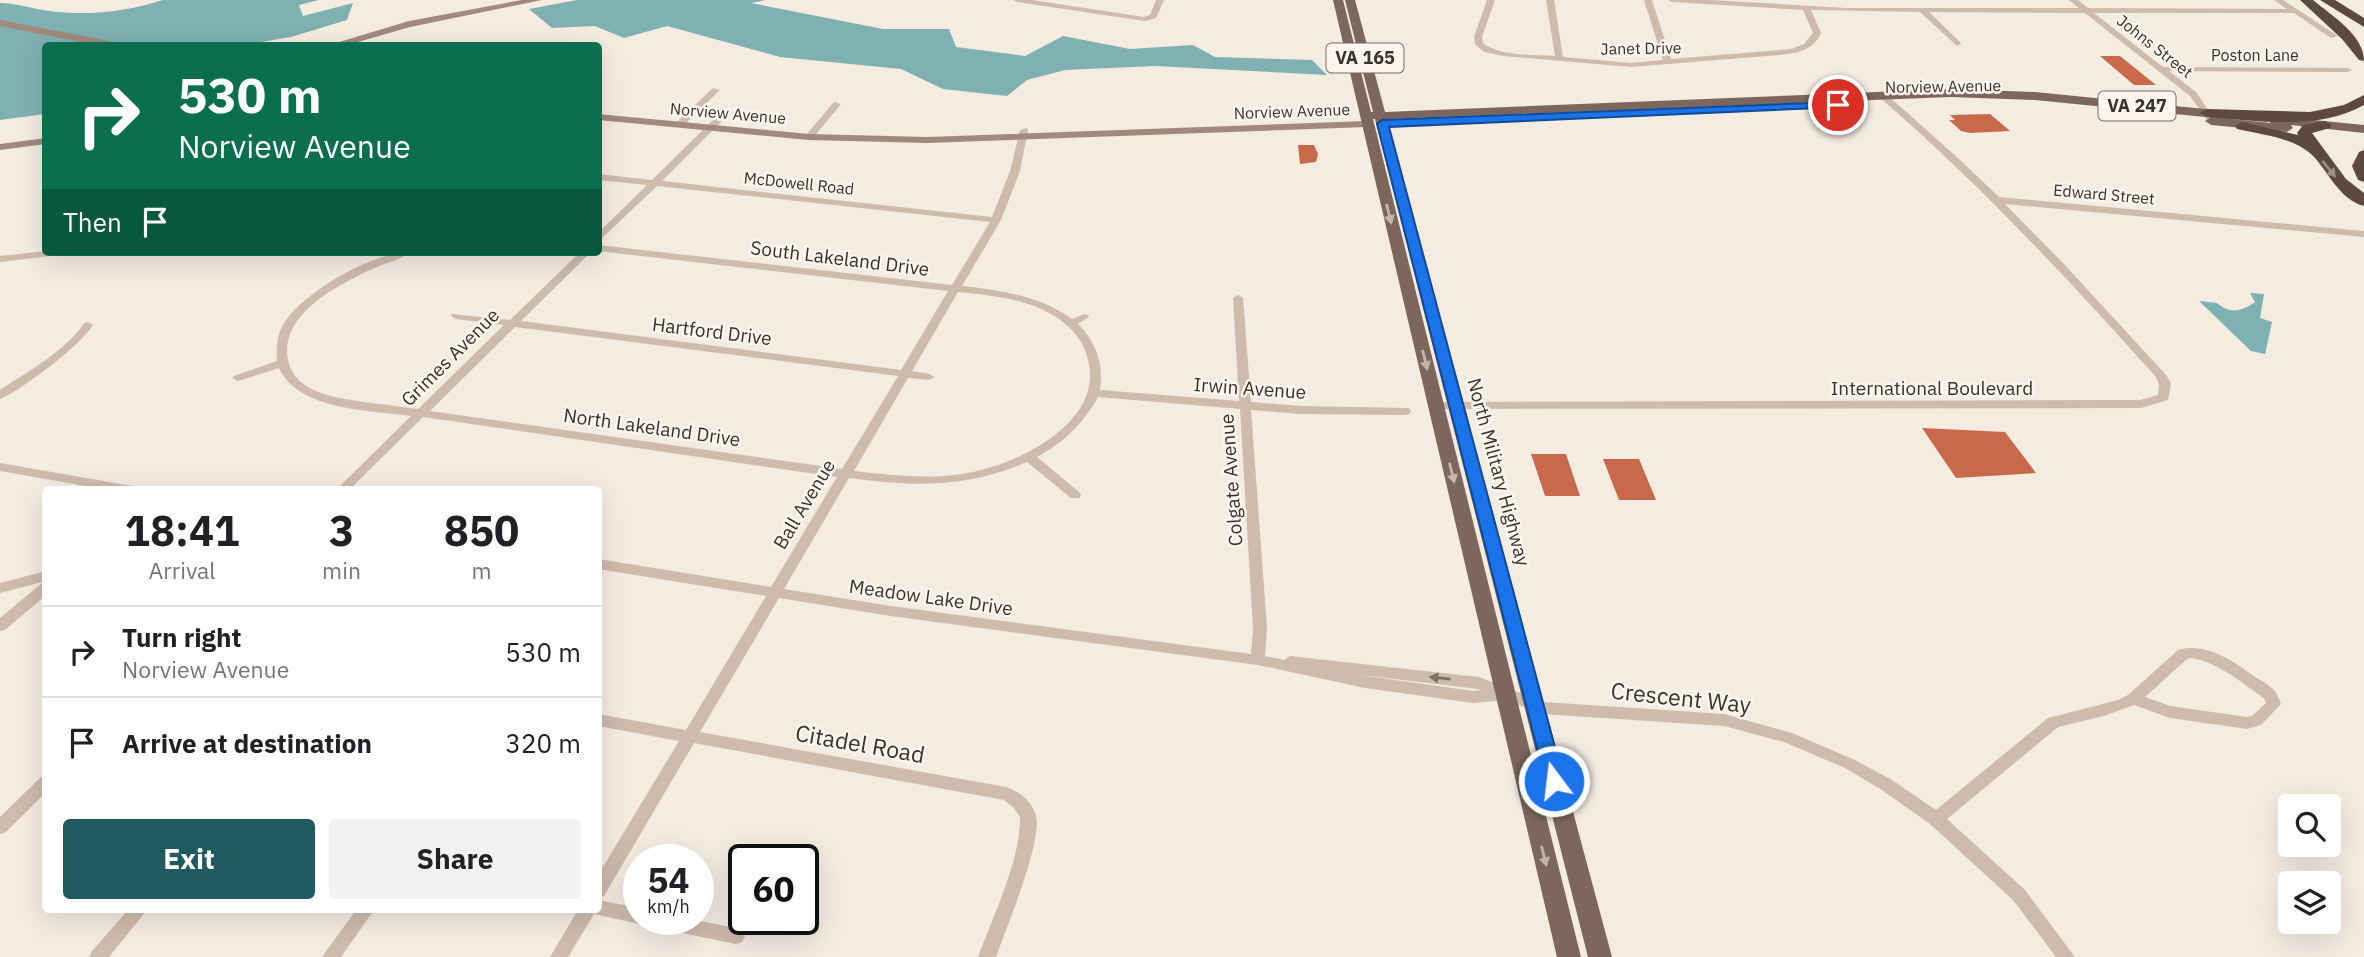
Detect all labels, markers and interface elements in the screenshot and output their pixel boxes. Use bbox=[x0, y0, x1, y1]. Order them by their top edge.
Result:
street label: Johns Street bbox=[2113, 10, 2197, 82]
street label: Janet Drive bbox=[1600, 37, 1682, 59]
road number: VA 165 bbox=[1326, 44, 1404, 72]
street label: Poston Lane bbox=[2211, 45, 2299, 65]
text: 530 m bbox=[178, 63, 322, 126]
icon: right bbox=[63, 70, 154, 161]
pin bbox=[1808, 75, 1868, 135]
street label: Norview Avenue bbox=[1885, 75, 2002, 97]
icon: arrive bbox=[1819, 86, 1857, 124]
road number: VA 247 bbox=[2098, 92, 2176, 120]
street label: Norview Avenue bbox=[669, 98, 787, 128]
street label: Norview Avenue bbox=[1233, 99, 1351, 123]
text: Norview Avenue bbox=[178, 125, 411, 167]
one-way arrow bbox=[2322, 160, 2337, 178]
street label: McDowell Road bbox=[743, 167, 855, 199]
street label: Edward Street bbox=[2052, 180, 2156, 208]
icon: arrive bbox=[136, 203, 174, 241]
one-way arrow bbox=[1384, 203, 1395, 225]
text: Then bbox=[63, 205, 122, 239]
street label: South Lakeland Drive bbox=[749, 235, 931, 281]
street label: Grimes Avenue bbox=[396, 303, 504, 411]
street label: Hartford Drive bbox=[651, 312, 773, 350]
one-way arrow bbox=[1420, 349, 1431, 371]
street label: Irwin Avenue bbox=[1193, 372, 1307, 404]
street label: North Military Highway bbox=[1462, 375, 1536, 569]
street label: International Boulevard bbox=[1831, 376, 2033, 400]
street label: North Lakeland Drive bbox=[562, 403, 742, 451]
street label: Colgate Avenue bbox=[1214, 413, 1248, 547]
street label: Ball Avenue bbox=[768, 455, 840, 553]
one-way arrow bbox=[1447, 462, 1458, 484]
text: 18:41 bbox=[125, 503, 239, 558]
text: 3 bbox=[329, 503, 354, 558]
text: 850 bbox=[444, 503, 519, 558]
text: Arrival bbox=[149, 555, 216, 585]
text: min bbox=[322, 555, 361, 585]
text: m bbox=[471, 555, 492, 585]
street label: Meadow Lake Drive bbox=[848, 574, 1014, 620]
text: Turn right bbox=[122, 620, 241, 654]
icon: right bbox=[63, 633, 101, 671]
text: 530 m bbox=[505, 635, 581, 669]
text: Norview Avenue bbox=[122, 654, 289, 684]
one-way arrow bbox=[1429, 673, 1451, 684]
street label: Crescent Way bbox=[1609, 675, 1753, 719]
street label: Citadel Road bbox=[793, 717, 927, 769]
icon: arrive bbox=[63, 724, 101, 762]
text: Arrive at destination bbox=[122, 726, 372, 760]
text: 320 m bbox=[505, 726, 581, 760]
position arrow bbox=[1517, 744, 1591, 818]
map controls bbox=[2278, 794, 2341, 934]
button: search bbox=[2278, 794, 2341, 857]
button: Exit bbox=[63, 819, 315, 899]
button: Share bbox=[329, 819, 581, 899]
speed limit sign: 60 bbox=[728, 844, 819, 935]
one-way arrow bbox=[1539, 845, 1550, 867]
text: 54 bbox=[647, 857, 690, 903]
button: layers bbox=[2278, 871, 2341, 934]
text: km/h bbox=[647, 895, 690, 918]

